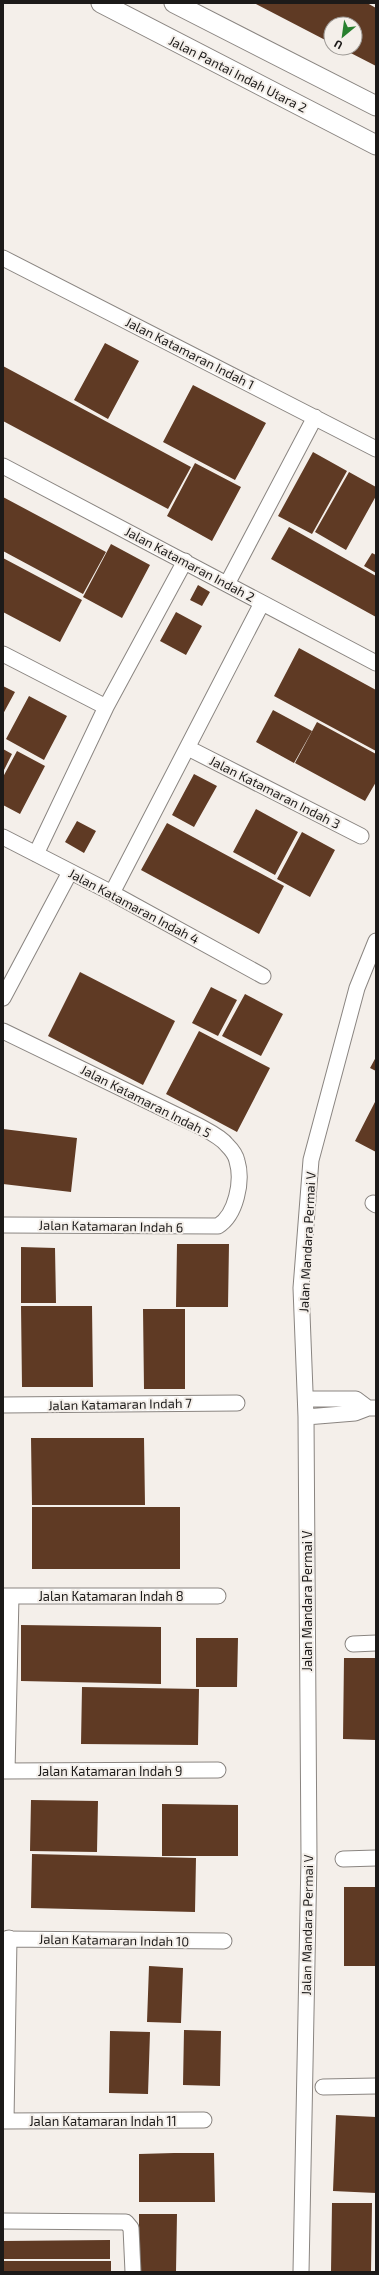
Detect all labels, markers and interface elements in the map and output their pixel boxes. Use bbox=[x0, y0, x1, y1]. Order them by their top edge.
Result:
north arrow bbox=[323, 16, 363, 56]
street label: Jalan Pantai Indah Utara 2 bbox=[166, 32, 310, 116]
text: U bbox=[331, 38, 344, 53]
street label: Jalan Katamaran Indah 1 bbox=[123, 314, 257, 392]
street label: Jalan Katamaran Indah 2 bbox=[122, 523, 258, 605]
street label: Jalan Katamaran Indah 3 bbox=[207, 752, 343, 832]
street label: Jalan Katamaran Indah 4 bbox=[66, 865, 202, 947]
street label: Jalan Katamaran Indah 5 bbox=[78, 1061, 214, 1141]
street label: Jalan Mandara Permai V bbox=[295, 1171, 319, 1313]
street label: Jalan Katamaran Indah 6 bbox=[39, 1217, 183, 1235]
street label: Jalan Katamaran Indah 7 bbox=[48, 1395, 192, 1413]
street label: Jalan Mandara Permai V bbox=[299, 1530, 315, 1671]
street label: Jalan Katamaran Indah 8 bbox=[38, 1588, 184, 1604]
street label: Jalan Katamaran Indah 9 bbox=[38, 1763, 182, 1779]
street label: Jalan Mandara Permai V bbox=[298, 1854, 316, 1996]
street label: Jalan Katamaran Indah 10 bbox=[39, 1931, 189, 1949]
street label: Jalan Katamaran Indah 11 bbox=[29, 2113, 177, 2129]

